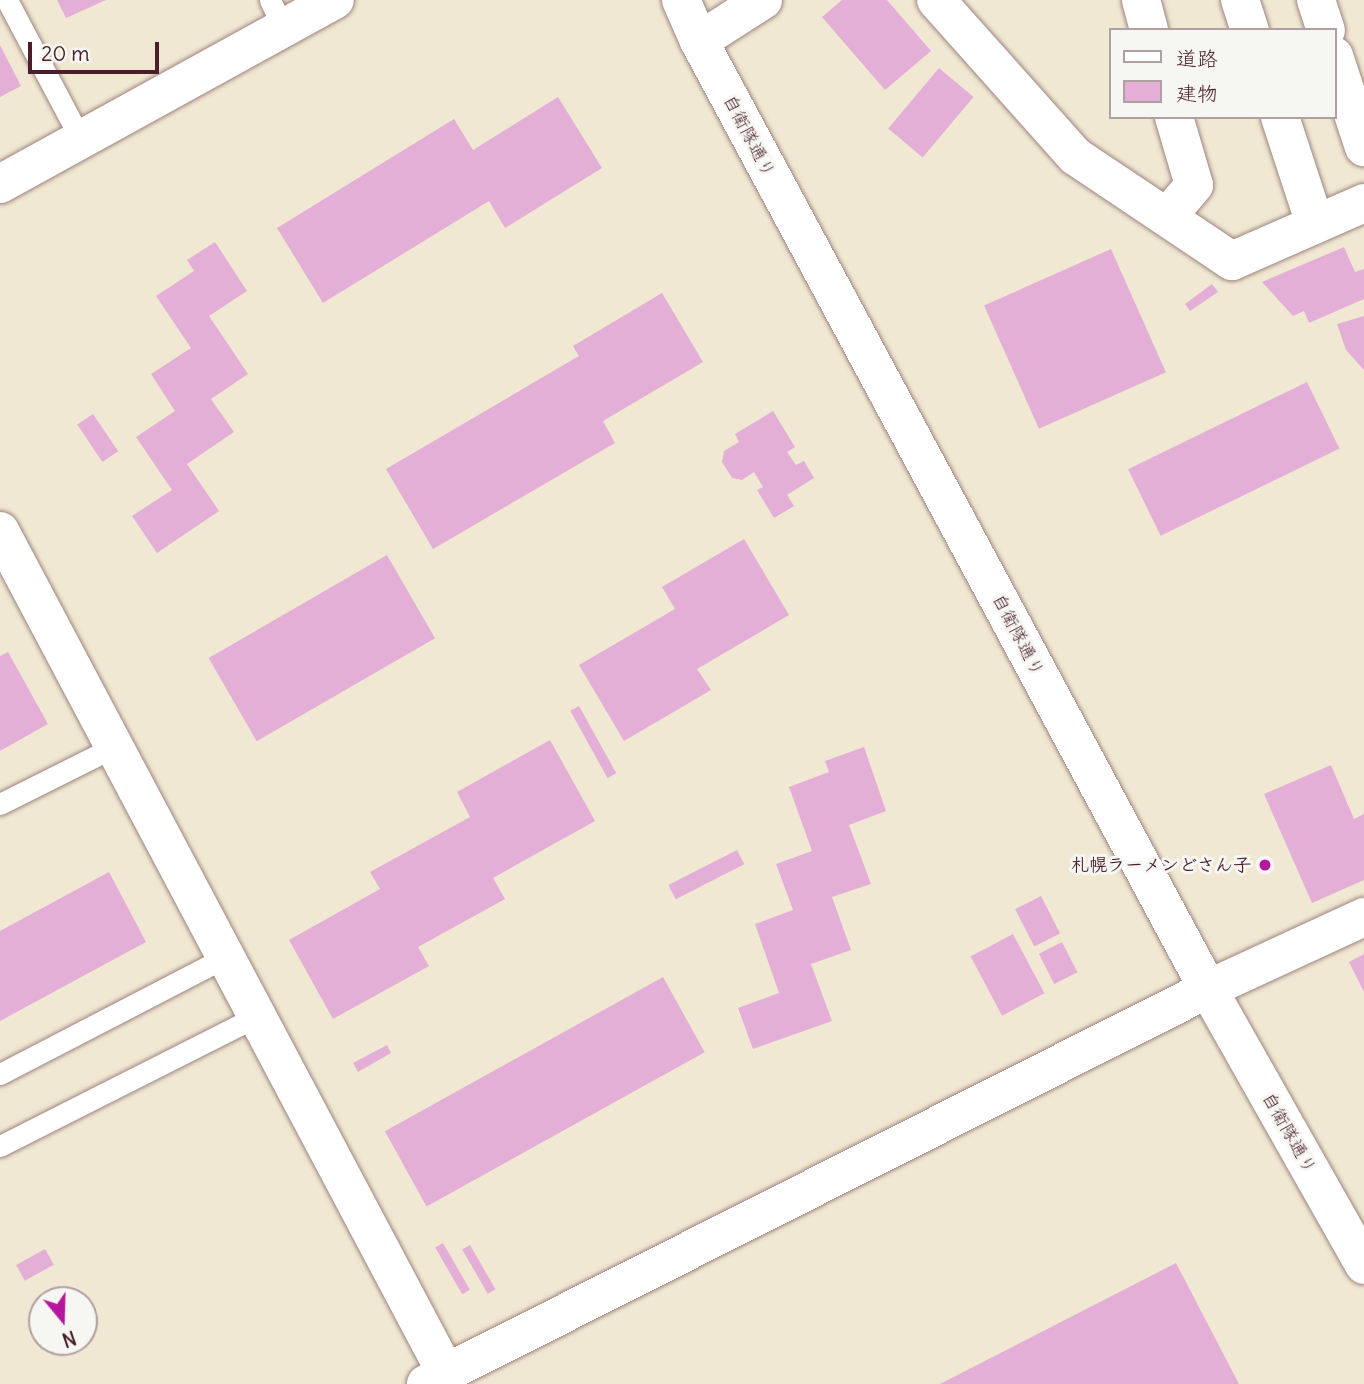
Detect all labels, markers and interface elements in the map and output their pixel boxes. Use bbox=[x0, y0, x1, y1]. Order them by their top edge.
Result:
scale bar bbox=[32, 28, 163, 72]
legend bbox=[1108, 28, 1336, 119]
text: 20 m bbox=[41, 40, 90, 67]
text: 道路 bbox=[1176, 45, 1218, 72]
text: 建物 bbox=[1176, 80, 1218, 107]
street label: 自衛隊通り bbox=[718, 91, 780, 181]
street label: 自衛隊通り bbox=[987, 590, 1049, 680]
place label: 札幌ラーメンどさん子 bbox=[1071, 854, 1251, 876]
marker: 札幌ラーメンどさん子 bbox=[1257, 857, 1273, 873]
street label: 自衛隊通り bbox=[1257, 1089, 1321, 1177]
north arrow bbox=[28, 1286, 98, 1356]
text: N bbox=[59, 1325, 79, 1352]

